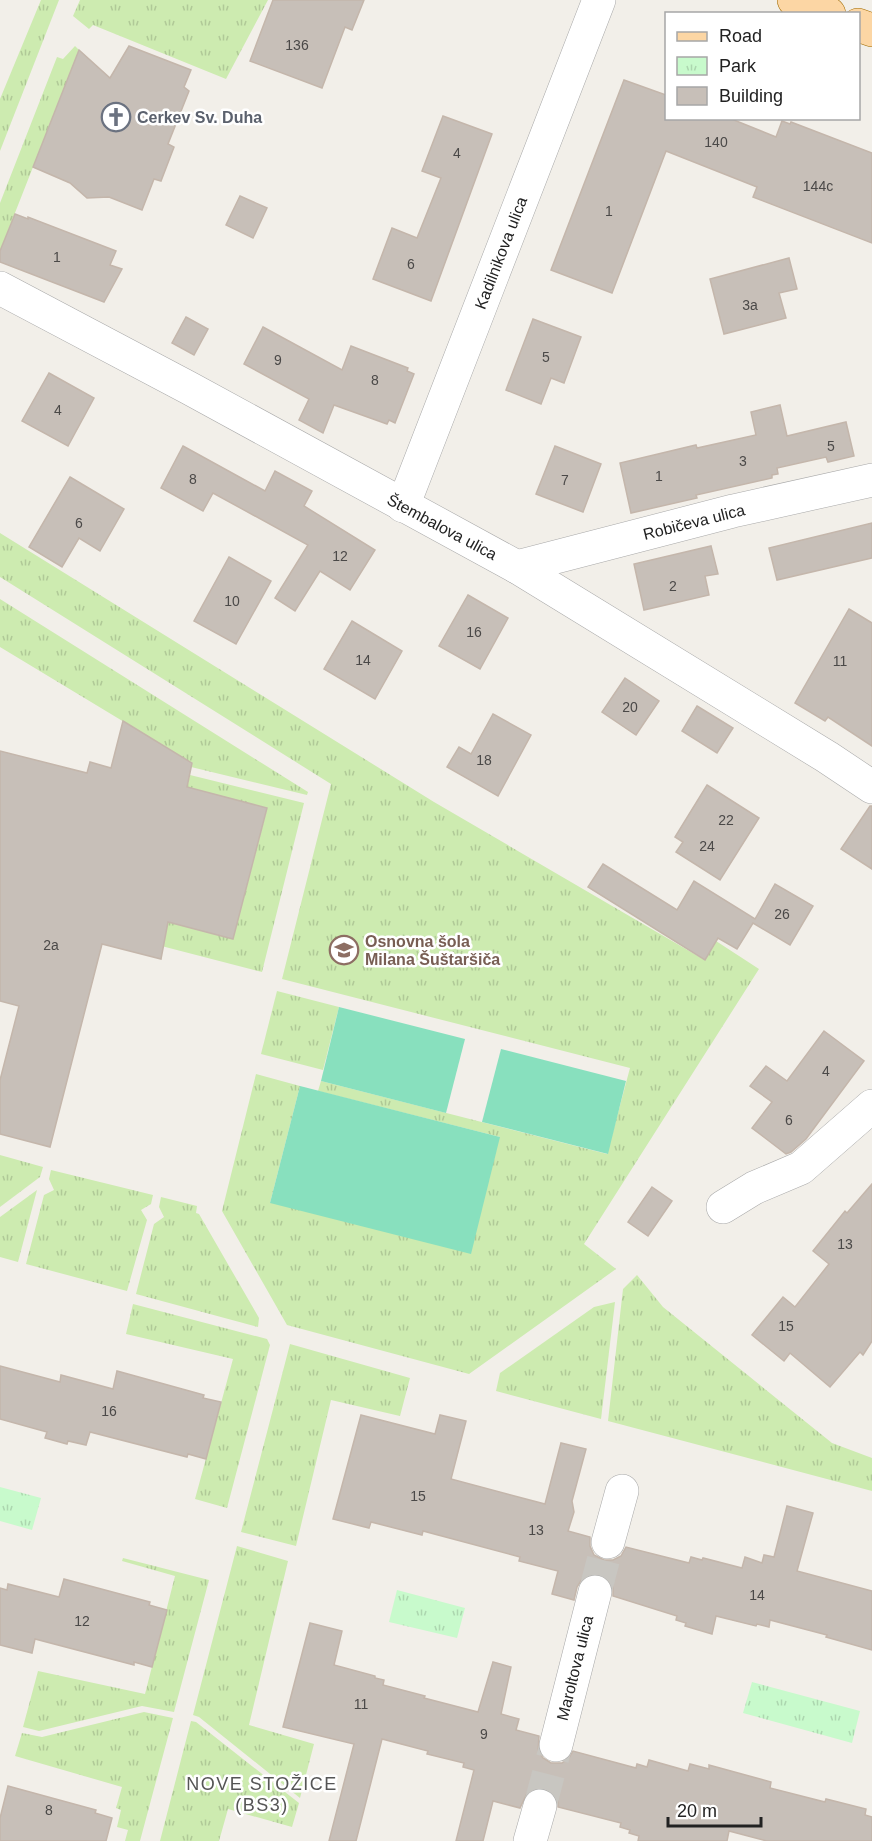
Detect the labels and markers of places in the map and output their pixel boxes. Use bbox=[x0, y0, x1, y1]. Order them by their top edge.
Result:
church icon: Cerkev Sv. Duha bbox=[100, 101, 132, 133]
place label: Cerkev Sv. Duha bbox=[137, 109, 262, 126]
place label: Osnovna šola Milana Šuštaršiča bbox=[365, 933, 500, 968]
school or university icon: Osnovna šola Milana Šuštaršiča bbox=[328, 934, 360, 966]

